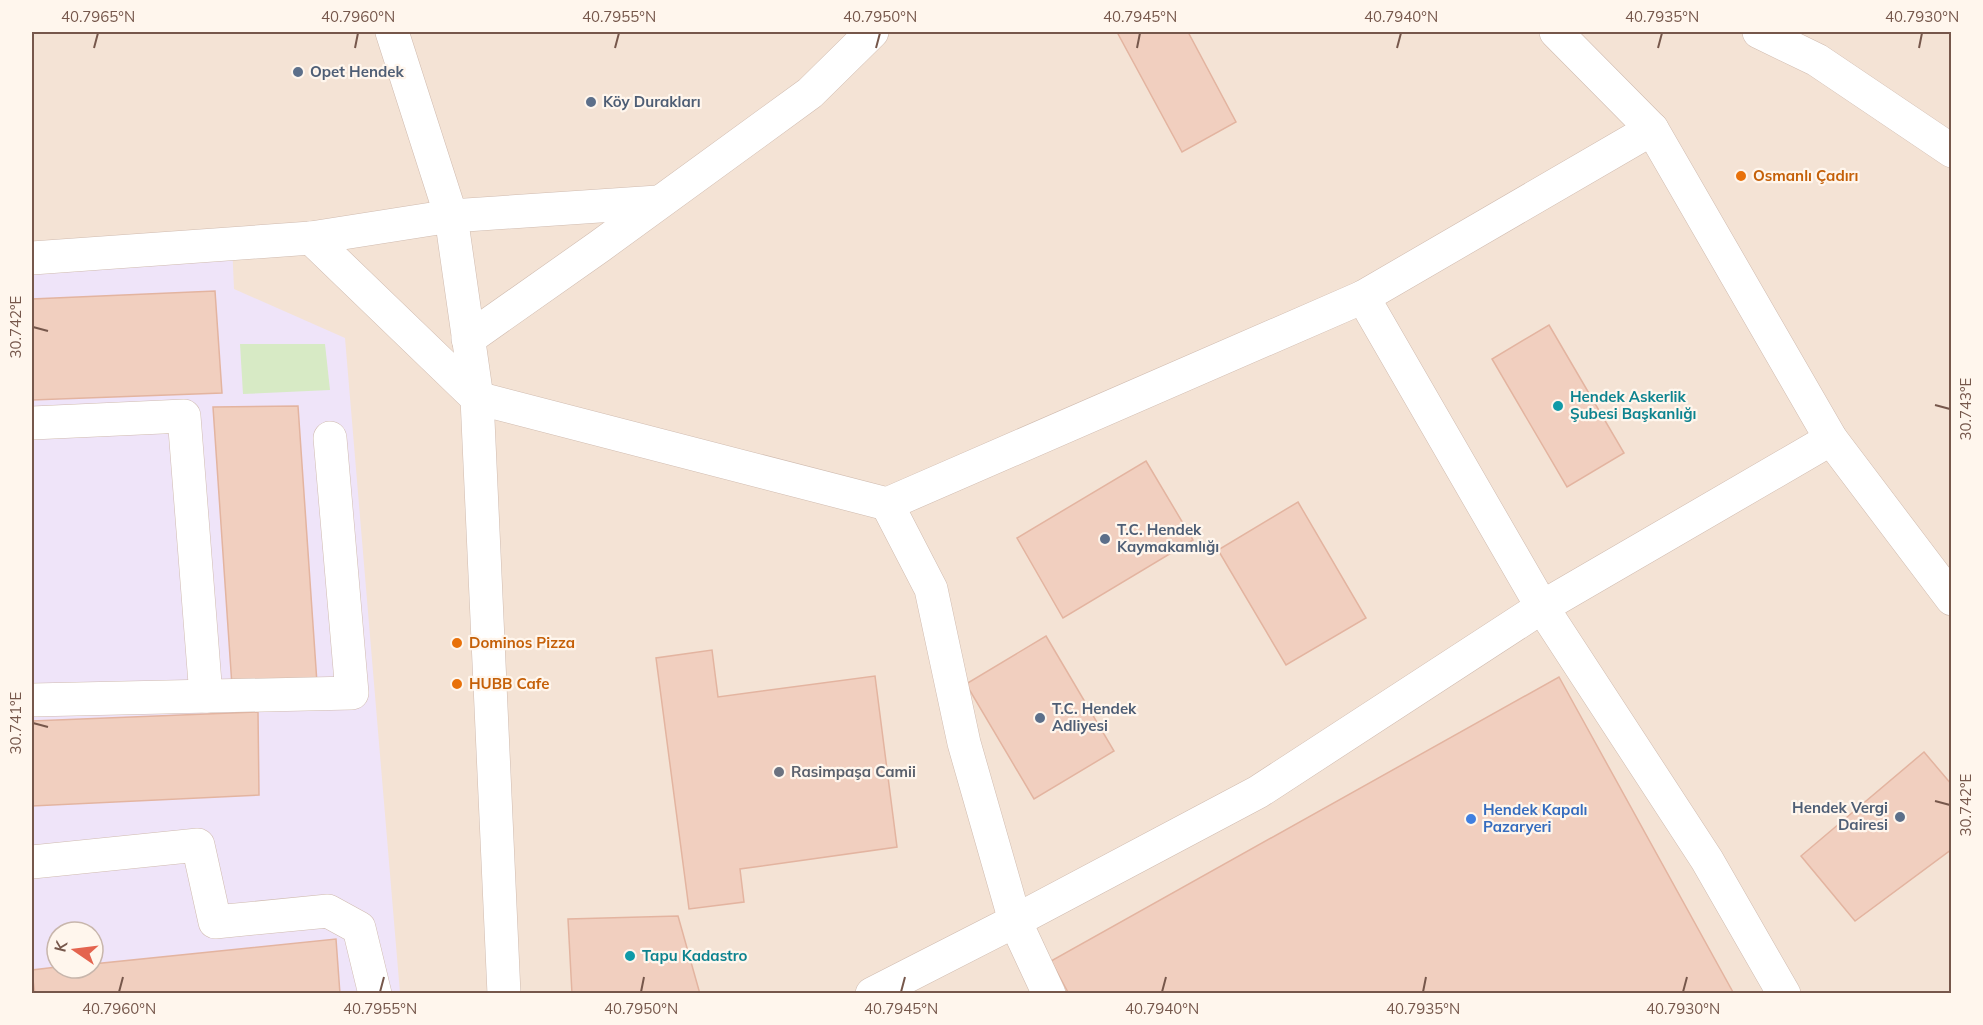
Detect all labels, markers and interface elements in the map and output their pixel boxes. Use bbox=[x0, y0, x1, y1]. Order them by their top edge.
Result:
text: 40.7965°N bbox=[61, 7, 135, 26]
text: 40.7960°N bbox=[321, 7, 395, 26]
text: 40.7955°N bbox=[582, 7, 656, 26]
text: 40.7950°N bbox=[843, 7, 917, 26]
text: 40.7945°N bbox=[1103, 7, 1177, 26]
text: 40.7940°N bbox=[1364, 7, 1438, 26]
text: 40.7935°N bbox=[1625, 7, 1699, 26]
text: 40.7930°N bbox=[1885, 7, 1959, 26]
place label: Opet Hendek bbox=[310, 62, 404, 81]
marker: Opet Hendek bbox=[291, 65, 305, 79]
place label: Köy Durakları bbox=[603, 92, 701, 111]
marker: Köy Durakları bbox=[584, 95, 598, 109]
place label: Osmanlı Çadırı bbox=[1753, 166, 1858, 185]
marker: Osmanlı Çadırı bbox=[1734, 169, 1748, 183]
text: 30.742°E bbox=[6, 295, 25, 358]
text: 30.743°E bbox=[1956, 377, 1975, 440]
place label: Hendek Askerlik Şubesi Başkanlığı bbox=[1570, 387, 1696, 423]
marker: Hendek Askerlik Şubesi Başkanlığı bbox=[1551, 399, 1565, 413]
place label: T.C. Hendek Kaymakamlığı bbox=[1117, 520, 1219, 556]
marker: T.C. Hendek Kaymakamlığı bbox=[1098, 532, 1112, 546]
place label: Dominos Pizza bbox=[469, 633, 575, 652]
marker: Dominos Pizza bbox=[450, 636, 464, 650]
place label: HUBB Cafe bbox=[469, 674, 549, 693]
marker: HUBB Cafe bbox=[450, 677, 464, 691]
text: 30.741°E bbox=[6, 691, 25, 754]
place label: T.C. Hendek Adliyesi bbox=[1052, 699, 1137, 735]
marker: T.C. Hendek Adliyesi bbox=[1033, 711, 1047, 725]
place label: Rasimpaşa Camii bbox=[791, 762, 916, 781]
marker: Rasimpaşa Camii bbox=[772, 765, 786, 779]
text: 30.742°E bbox=[1956, 773, 1975, 836]
place label: Hendek Vergi Dairesi bbox=[1792, 798, 1888, 834]
place label: Hendek Kapalı Pazaryeri bbox=[1483, 800, 1588, 836]
marker: Hendek Vergi Dairesi bbox=[1893, 810, 1907, 824]
marker: Hendek Kapalı Pazaryeri bbox=[1464, 812, 1478, 826]
north arrow bbox=[45, 920, 105, 980]
text: K bbox=[49, 937, 72, 954]
place label: Tapu Kadastro bbox=[642, 946, 748, 965]
marker: Tapu Kadastro bbox=[623, 949, 637, 963]
text: 40.7960°N bbox=[82, 999, 156, 1018]
text: 40.7955°N bbox=[343, 999, 417, 1018]
text: 40.7950°N bbox=[604, 999, 678, 1018]
text: 40.7945°N bbox=[864, 999, 938, 1018]
text: 40.7940°N bbox=[1125, 999, 1199, 1018]
text: 40.7935°N bbox=[1386, 999, 1460, 1018]
text: 40.7930°N bbox=[1646, 999, 1720, 1018]

